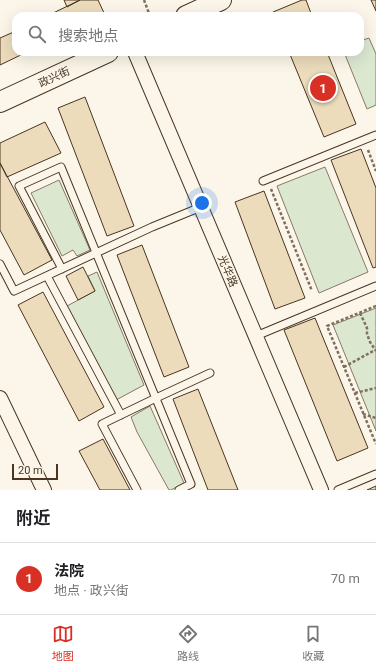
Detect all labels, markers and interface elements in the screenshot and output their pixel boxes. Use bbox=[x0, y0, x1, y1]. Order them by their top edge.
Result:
search box bbox=[12, 12, 364, 56]
icon: search bbox=[26, 23, 48, 45]
text: 搜索地点 bbox=[58, 27, 118, 45]
street label: 政兴街 bbox=[37, 65, 72, 90]
pin: 1 bbox=[310, 73, 336, 103]
your location bbox=[192, 193, 212, 213]
street label: 光华路 bbox=[215, 253, 240, 289]
scale bar bbox=[12, 462, 58, 481]
text: 20 m bbox=[18, 464, 43, 477]
text: 附近 bbox=[16, 508, 50, 528]
text: 法院 bbox=[54, 562, 84, 580]
text: 1 bbox=[25, 571, 33, 586]
text: 70 m bbox=[331, 571, 360, 586]
text: 地点 · 政兴街 bbox=[54, 583, 129, 598]
tab: 地图 bbox=[52, 623, 74, 663]
tab: 路线 bbox=[177, 623, 199, 663]
tab: 收藏 bbox=[302, 623, 324, 663]

